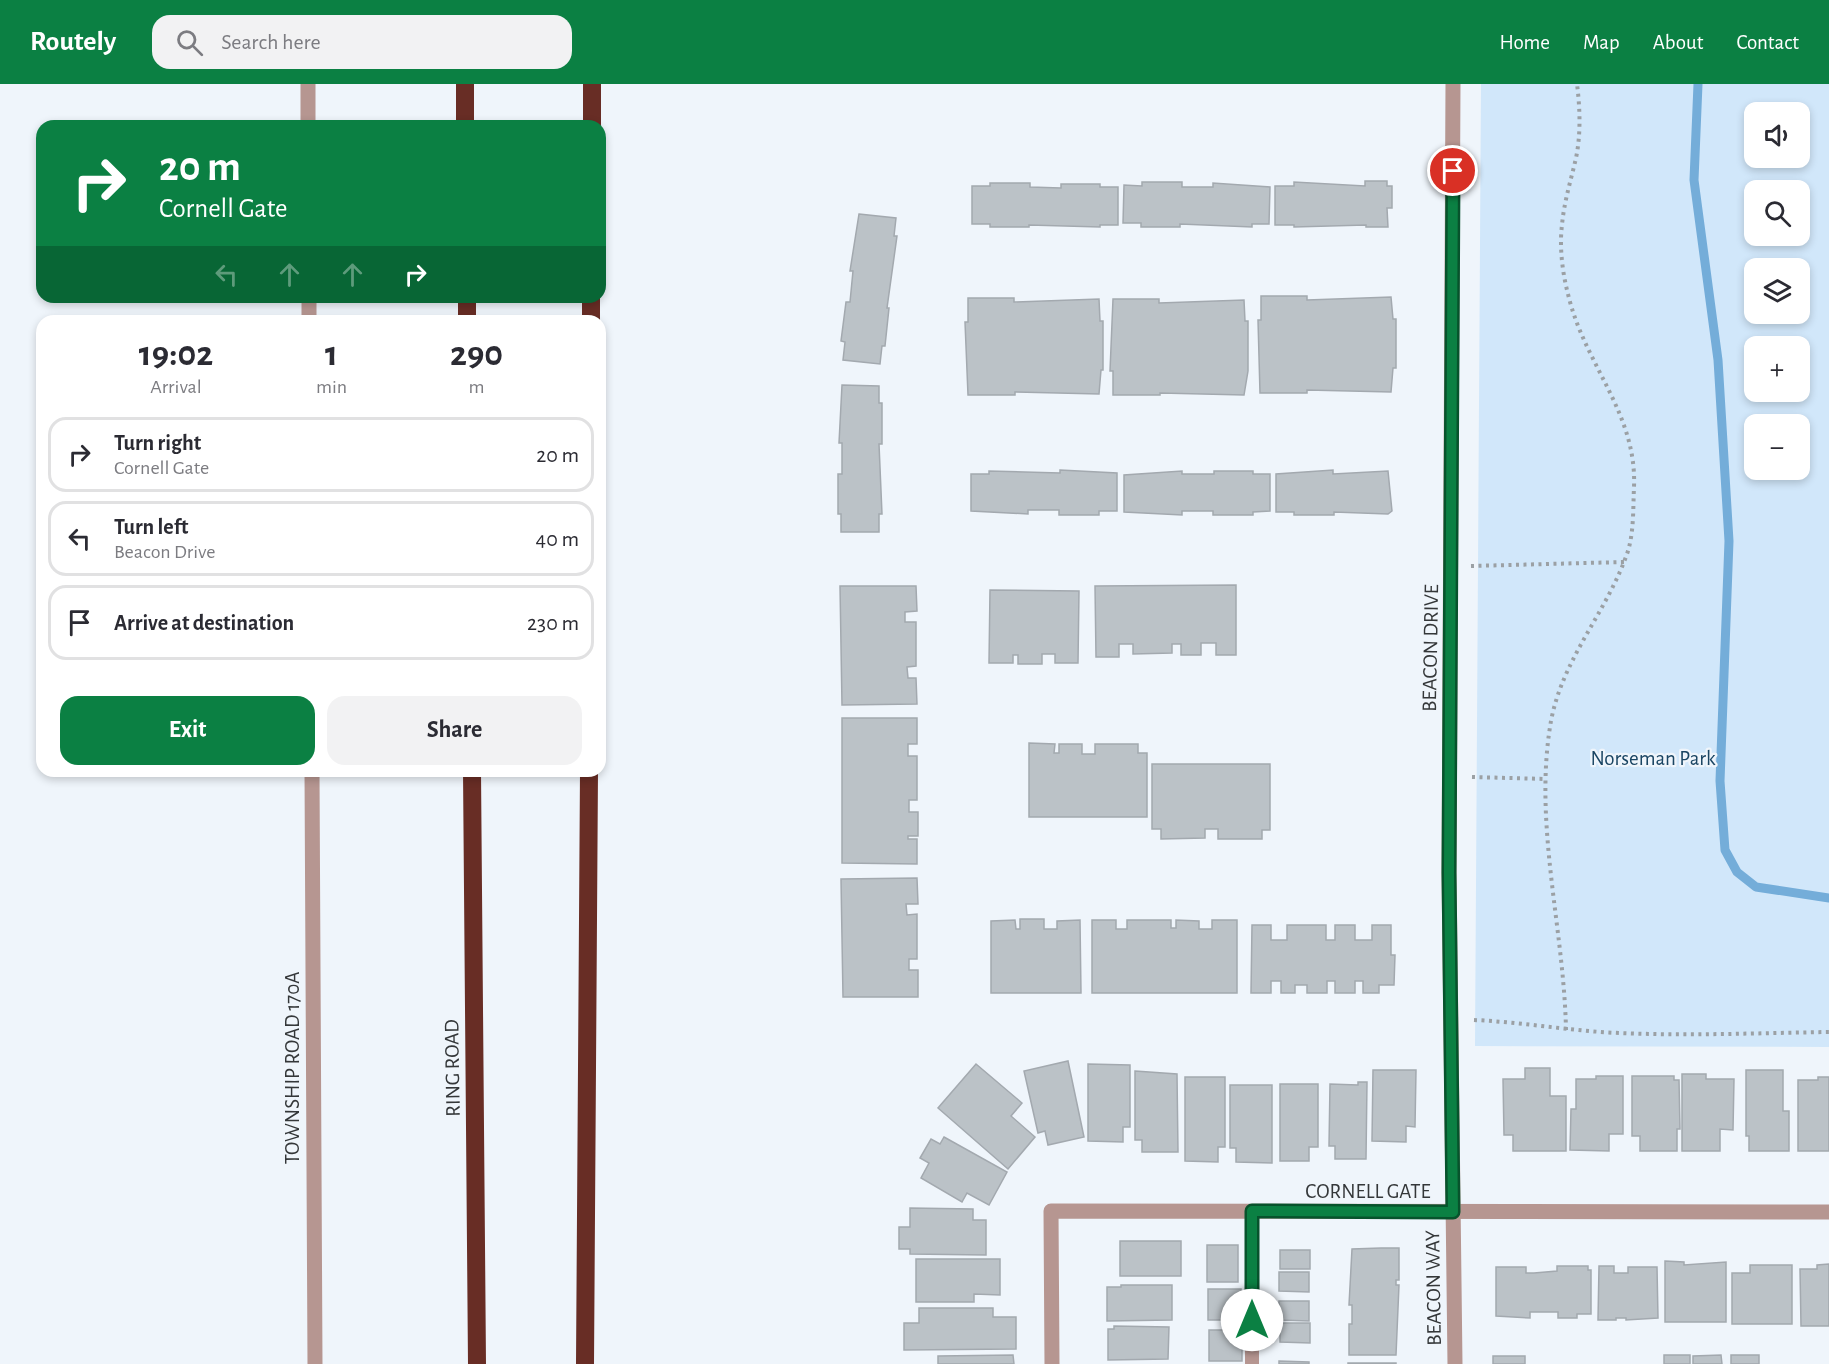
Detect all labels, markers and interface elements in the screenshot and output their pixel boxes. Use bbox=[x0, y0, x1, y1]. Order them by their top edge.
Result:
search box bbox=[152, 15, 572, 69]
icon: search bbox=[173, 26, 206, 59]
text: Routely bbox=[30, 28, 116, 56]
text: Search here bbox=[221, 31, 321, 53]
text: Home bbox=[1499, 32, 1550, 53]
text: Map bbox=[1583, 32, 1620, 53]
text: About bbox=[1653, 32, 1703, 53]
text: Contact bbox=[1736, 32, 1799, 53]
map controls bbox=[1744, 102, 1810, 480]
button: sound bbox=[1744, 102, 1810, 168]
icon: right bbox=[60, 144, 138, 222]
pin bbox=[1427, 145, 1478, 196]
text: 20 m bbox=[159, 146, 241, 188]
icon: arrive bbox=[1436, 154, 1469, 187]
button: search bbox=[1744, 180, 1810, 246]
text: Cornell Gate bbox=[159, 195, 287, 222]
icon: left bbox=[210, 258, 243, 291]
icon: ahead bbox=[273, 258, 306, 291]
icon: ahead bbox=[336, 258, 369, 291]
icon: right bbox=[399, 258, 432, 291]
button: layers bbox=[1744, 258, 1810, 324]
text: 19:02 bbox=[139, 336, 213, 372]
text: 1 bbox=[325, 336, 338, 372]
text: 290 bbox=[450, 336, 503, 372]
button: + bbox=[1744, 336, 1810, 402]
text: Arrival bbox=[150, 377, 202, 397]
text: min bbox=[316, 377, 347, 397]
text: m bbox=[469, 377, 485, 397]
button: − bbox=[1744, 414, 1810, 480]
text: Turn right bbox=[114, 432, 201, 454]
icon: right bbox=[63, 438, 96, 471]
text: 20 m bbox=[536, 444, 579, 466]
text: Cornell Gate bbox=[114, 458, 209, 478]
text: Turn left bbox=[114, 516, 188, 538]
icon: left bbox=[63, 522, 96, 555]
text: 40 m bbox=[536, 528, 579, 550]
text: Beacon Drive bbox=[114, 542, 216, 562]
street label: BEACON DRIVE bbox=[1419, 584, 1442, 712]
icon: arrive bbox=[63, 606, 96, 639]
text: Arrive at destination bbox=[114, 612, 294, 634]
text: 230 m bbox=[527, 612, 579, 634]
button: Exit bbox=[60, 696, 315, 765]
button: Share bbox=[327, 696, 582, 765]
park label: Norseman Park bbox=[1590, 748, 1716, 769]
street label: TOWNSHIP ROAD 170A bbox=[282, 972, 303, 1164]
street label: RING ROAD bbox=[441, 1019, 464, 1117]
street label: CORNELL GATE bbox=[1305, 1181, 1431, 1202]
street label: BEACON WAY bbox=[1422, 1230, 1445, 1346]
position arrow bbox=[1220, 1288, 1284, 1352]

